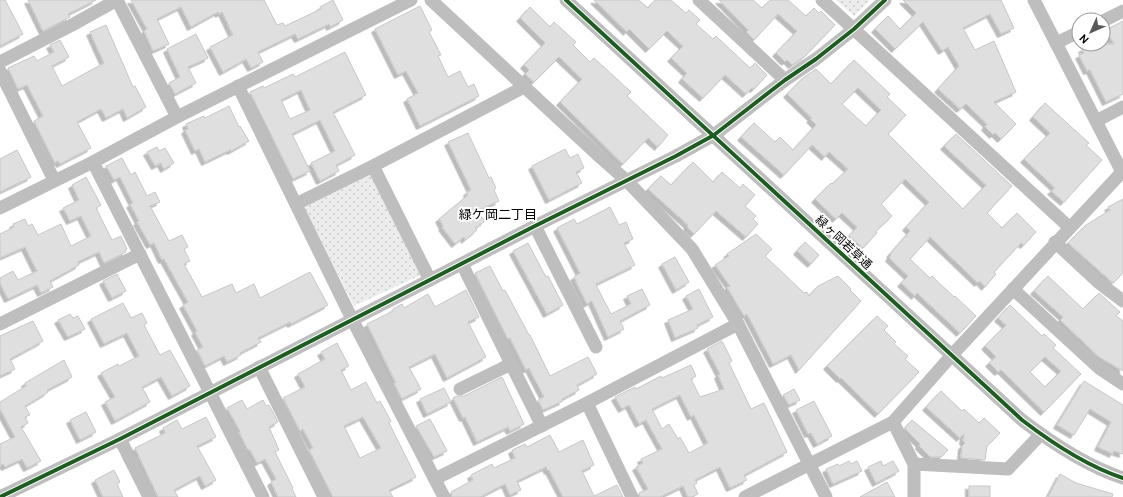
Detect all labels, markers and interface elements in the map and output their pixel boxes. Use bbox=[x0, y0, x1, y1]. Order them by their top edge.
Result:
north arrow bbox=[1071, 12, 1111, 52]
text: N bbox=[1076, 31, 1092, 47]
district label: 緑ケ岡二丁目 bbox=[459, 206, 537, 222]
street label: 緑ヶ岡若草通 bbox=[813, 212, 875, 272]

